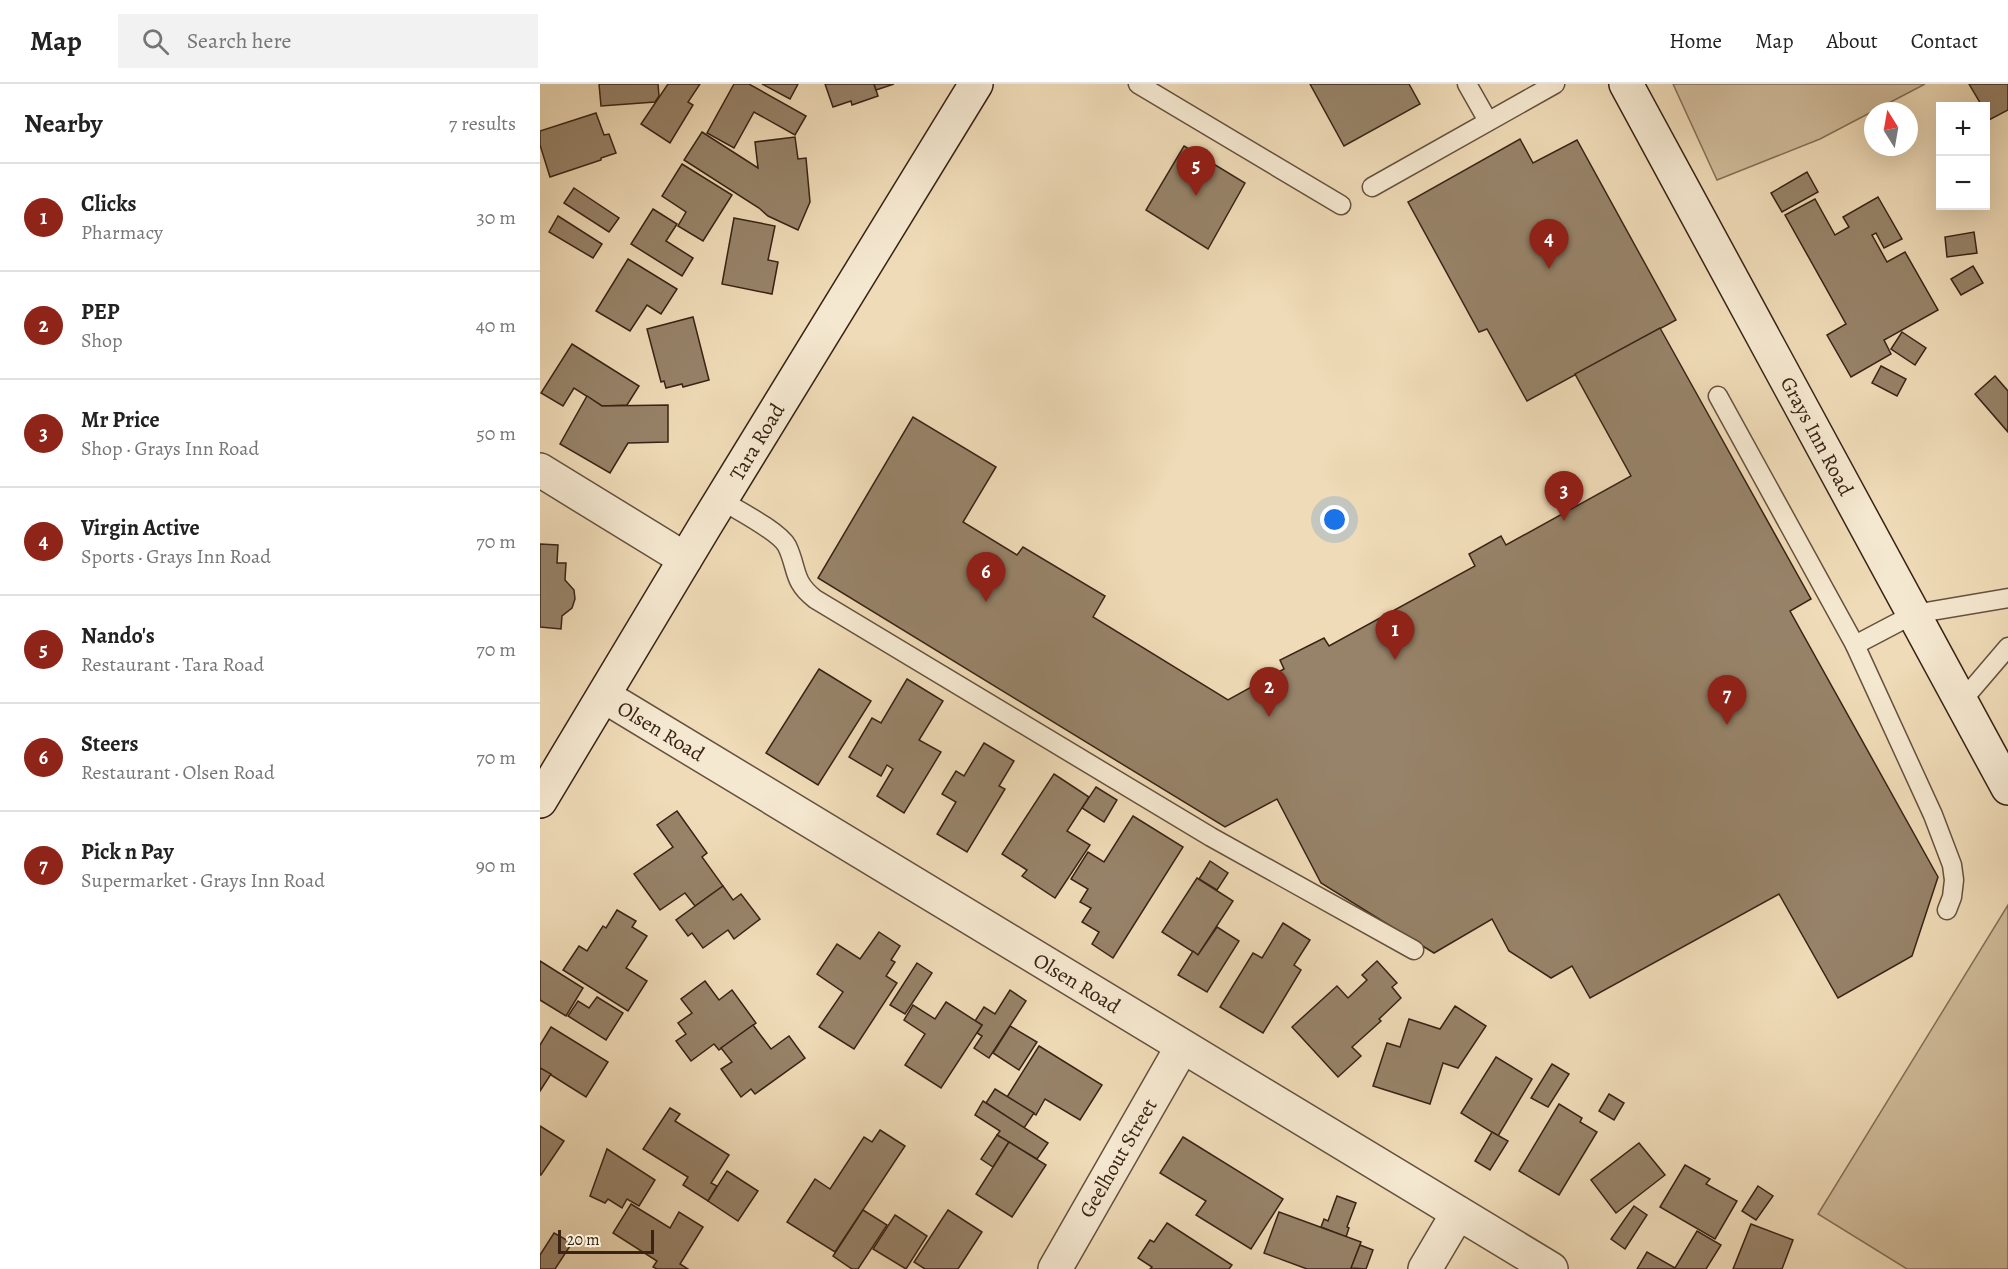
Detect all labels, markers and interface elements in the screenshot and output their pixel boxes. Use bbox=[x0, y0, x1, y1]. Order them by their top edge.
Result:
search box bbox=[118, 14, 538, 68]
text: Map bbox=[30, 22, 82, 60]
icon: search bbox=[139, 25, 172, 58]
text: Search here bbox=[187, 26, 291, 56]
text: Home bbox=[1669, 27, 1722, 55]
text: Map bbox=[1755, 27, 1793, 55]
text: About bbox=[1826, 27, 1878, 55]
text: Contact bbox=[1911, 27, 1978, 55]
north arrow bbox=[1864, 102, 1918, 156]
map controls bbox=[1936, 102, 1990, 210]
button: + bbox=[1936, 102, 1990, 156]
text: Nearby bbox=[24, 106, 103, 141]
text: 7 results bbox=[449, 110, 516, 137]
pin: 5 bbox=[1176, 147, 1216, 196]
button: − bbox=[1936, 156, 1990, 210]
text: Clicks bbox=[81, 189, 137, 219]
text: 1 bbox=[40, 204, 47, 231]
text: 30 m bbox=[476, 204, 516, 231]
text: Pharmacy bbox=[81, 219, 163, 246]
pin: 4 bbox=[1530, 220, 1568, 269]
text: PEP bbox=[81, 297, 119, 327]
text: 2 bbox=[39, 312, 48, 339]
text: 40 m bbox=[476, 312, 516, 339]
text: Shop bbox=[81, 327, 123, 354]
street label: Grays Inn Road bbox=[1774, 372, 1860, 501]
street label: Tara Road bbox=[723, 397, 791, 486]
text: Mr Price bbox=[81, 405, 160, 435]
text: 3 bbox=[39, 420, 48, 447]
text: 50 m bbox=[476, 420, 516, 447]
text: Shop · Grays Inn Road bbox=[81, 435, 259, 462]
pin: 3 bbox=[1544, 472, 1584, 521]
your location bbox=[1320, 505, 1349, 534]
text: Virgin Active bbox=[81, 513, 200, 543]
text: 4 bbox=[39, 528, 48, 555]
text: 70 m bbox=[476, 528, 516, 555]
text: Sports · Grays Inn Road bbox=[81, 543, 271, 570]
pin: 6 bbox=[966, 552, 1006, 602]
pin: 1 bbox=[1376, 610, 1414, 660]
text: Nando's bbox=[81, 621, 155, 651]
text: 5 bbox=[39, 636, 48, 663]
text: 70 m bbox=[476, 636, 516, 663]
text: Restaurant · Tara Road bbox=[81, 651, 264, 678]
pin: 2 bbox=[1250, 668, 1288, 717]
pin: 7 bbox=[1708, 676, 1746, 725]
street label: Olsen Road bbox=[612, 694, 710, 768]
text: Steers bbox=[81, 729, 139, 759]
text: 6 bbox=[39, 744, 48, 771]
text: 70 m bbox=[476, 744, 516, 771]
text: Restaurant · Olsen Road bbox=[81, 759, 275, 786]
text: Pick n Pay bbox=[81, 837, 174, 867]
text: 7 bbox=[39, 852, 48, 879]
text: 90 m bbox=[476, 852, 516, 879]
text: Supermarket · Grays Inn Road bbox=[81, 867, 325, 894]
street label: Olsen Road bbox=[1028, 946, 1126, 1020]
street label: Geelhout Street bbox=[1073, 1093, 1163, 1223]
scale bar bbox=[558, 1227, 654, 1254]
text: 20 m bbox=[567, 1229, 600, 1251]

